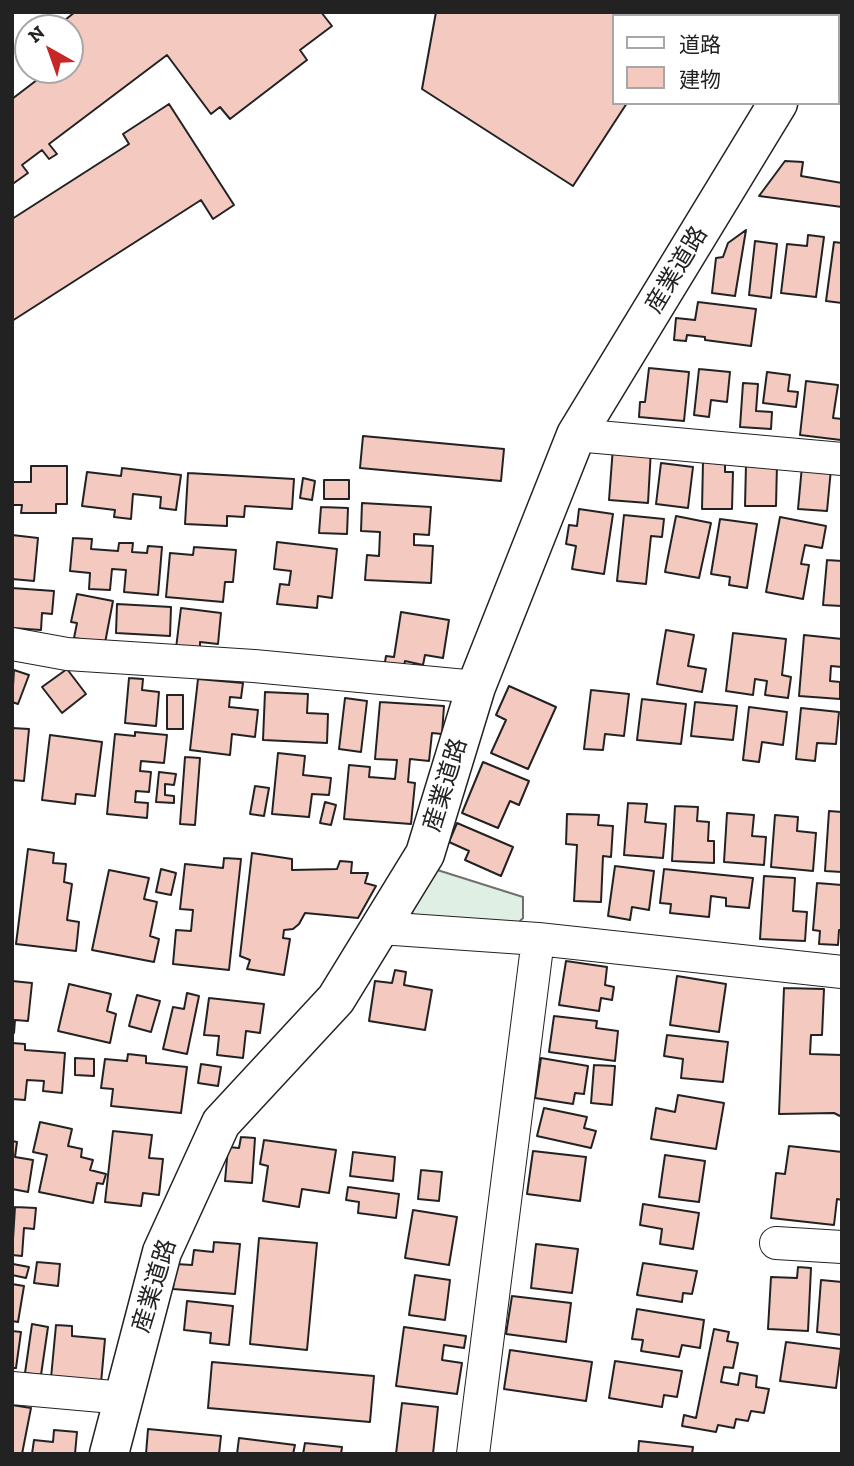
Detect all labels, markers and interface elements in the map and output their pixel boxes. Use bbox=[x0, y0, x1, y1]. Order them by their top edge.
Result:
north arrow bbox=[14, 14, 84, 84]
legend bbox=[612, 14, 840, 105]
text: N bbox=[24, 21, 49, 48]
text: 道路 bbox=[679, 32, 721, 57]
text: 建物 bbox=[679, 67, 721, 92]
street label: 産業道路 bbox=[640, 221, 714, 319]
street label: 産業道路 bbox=[418, 735, 474, 835]
street label: 産業道路 bbox=[127, 1236, 183, 1336]

